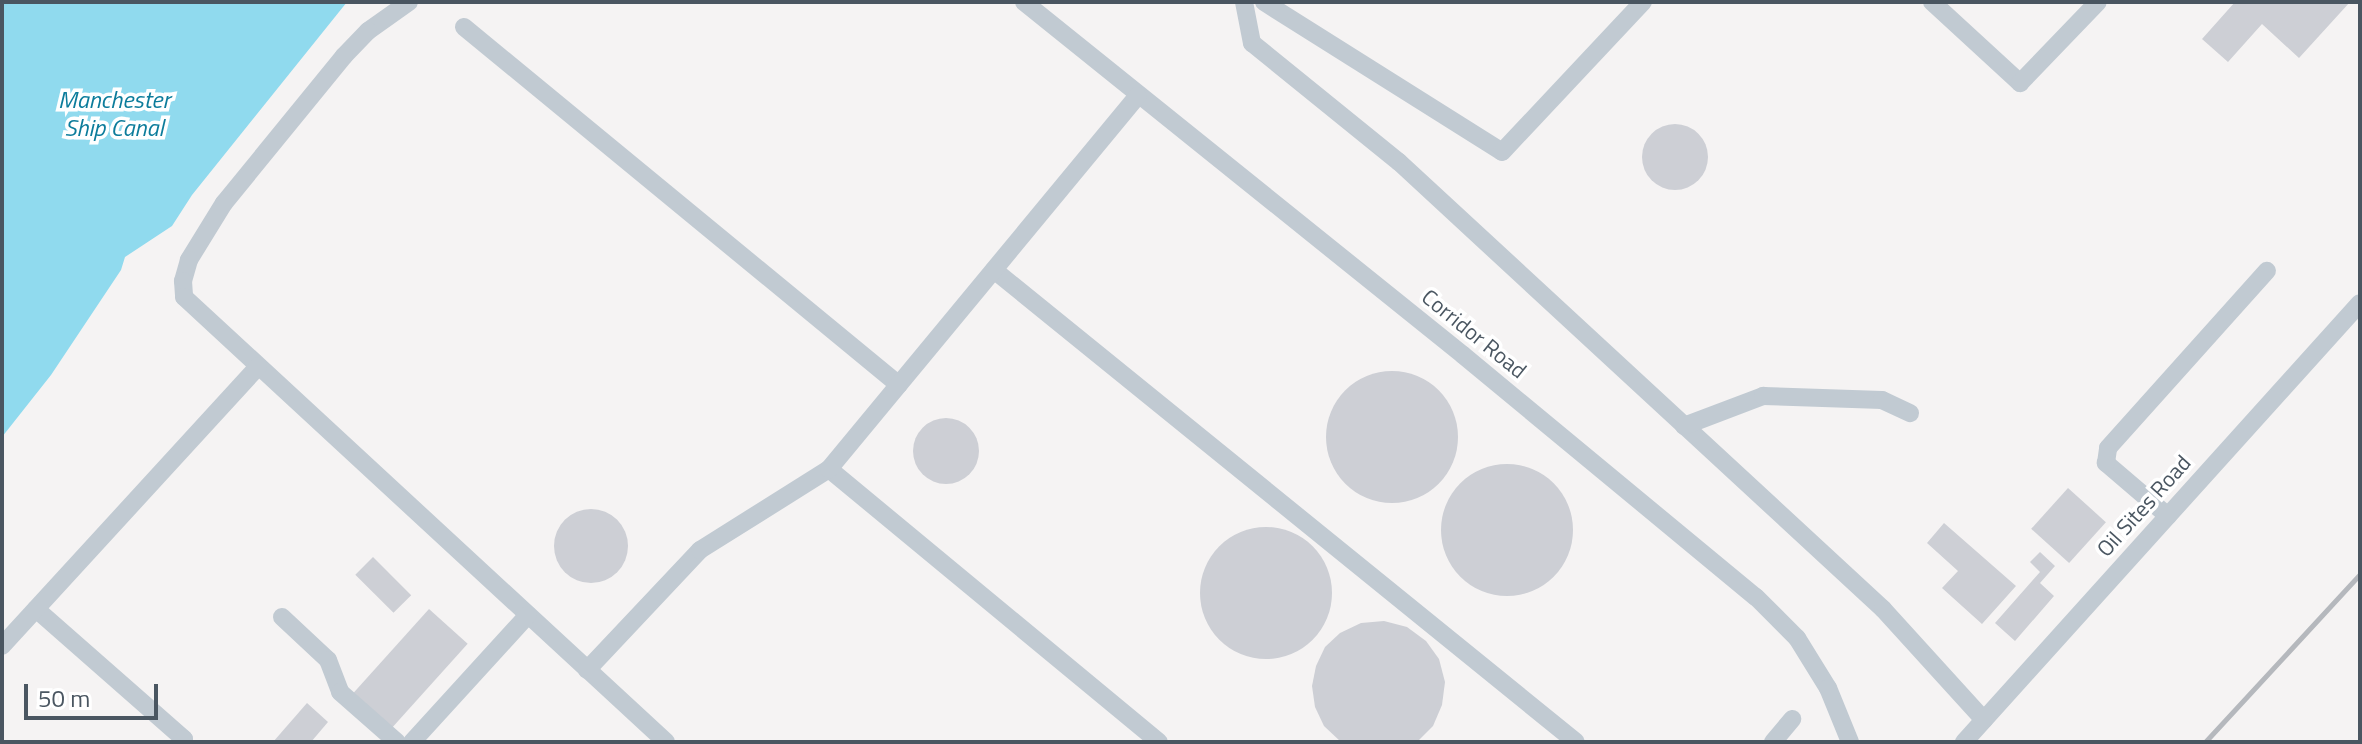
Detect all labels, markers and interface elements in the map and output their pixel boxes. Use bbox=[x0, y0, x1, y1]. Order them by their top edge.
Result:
water label: Manchester Ship Canal bbox=[58, 86, 170, 142]
street label: Corridor Road bbox=[1416, 284, 1532, 384]
street label: Oil Sites Road bbox=[2092, 450, 2196, 562]
scale bar bbox=[28, 668, 162, 718]
text: 50 m bbox=[38, 680, 90, 716]

